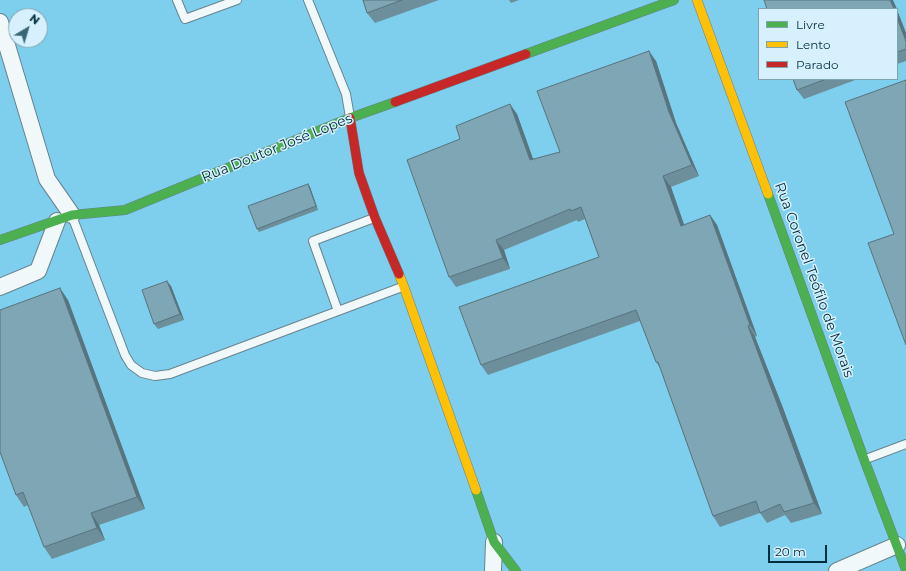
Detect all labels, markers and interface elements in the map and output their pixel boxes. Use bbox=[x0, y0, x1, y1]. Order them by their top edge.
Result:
north arrow bbox=[8, 8, 48, 48]
legend bbox=[758, 8, 898, 80]
text: N bbox=[27, 11, 43, 28]
text: Livre bbox=[796, 17, 825, 32]
text: Lento bbox=[796, 37, 831, 52]
text: Parado bbox=[796, 57, 839, 72]
street label: Rua Doutor José Lopes bbox=[199, 110, 355, 186]
street label: Rua Coronel Teófilo de Morais bbox=[771, 180, 857, 380]
scale bar bbox=[770, 537, 829, 563]
text: 20 m bbox=[775, 544, 806, 559]

